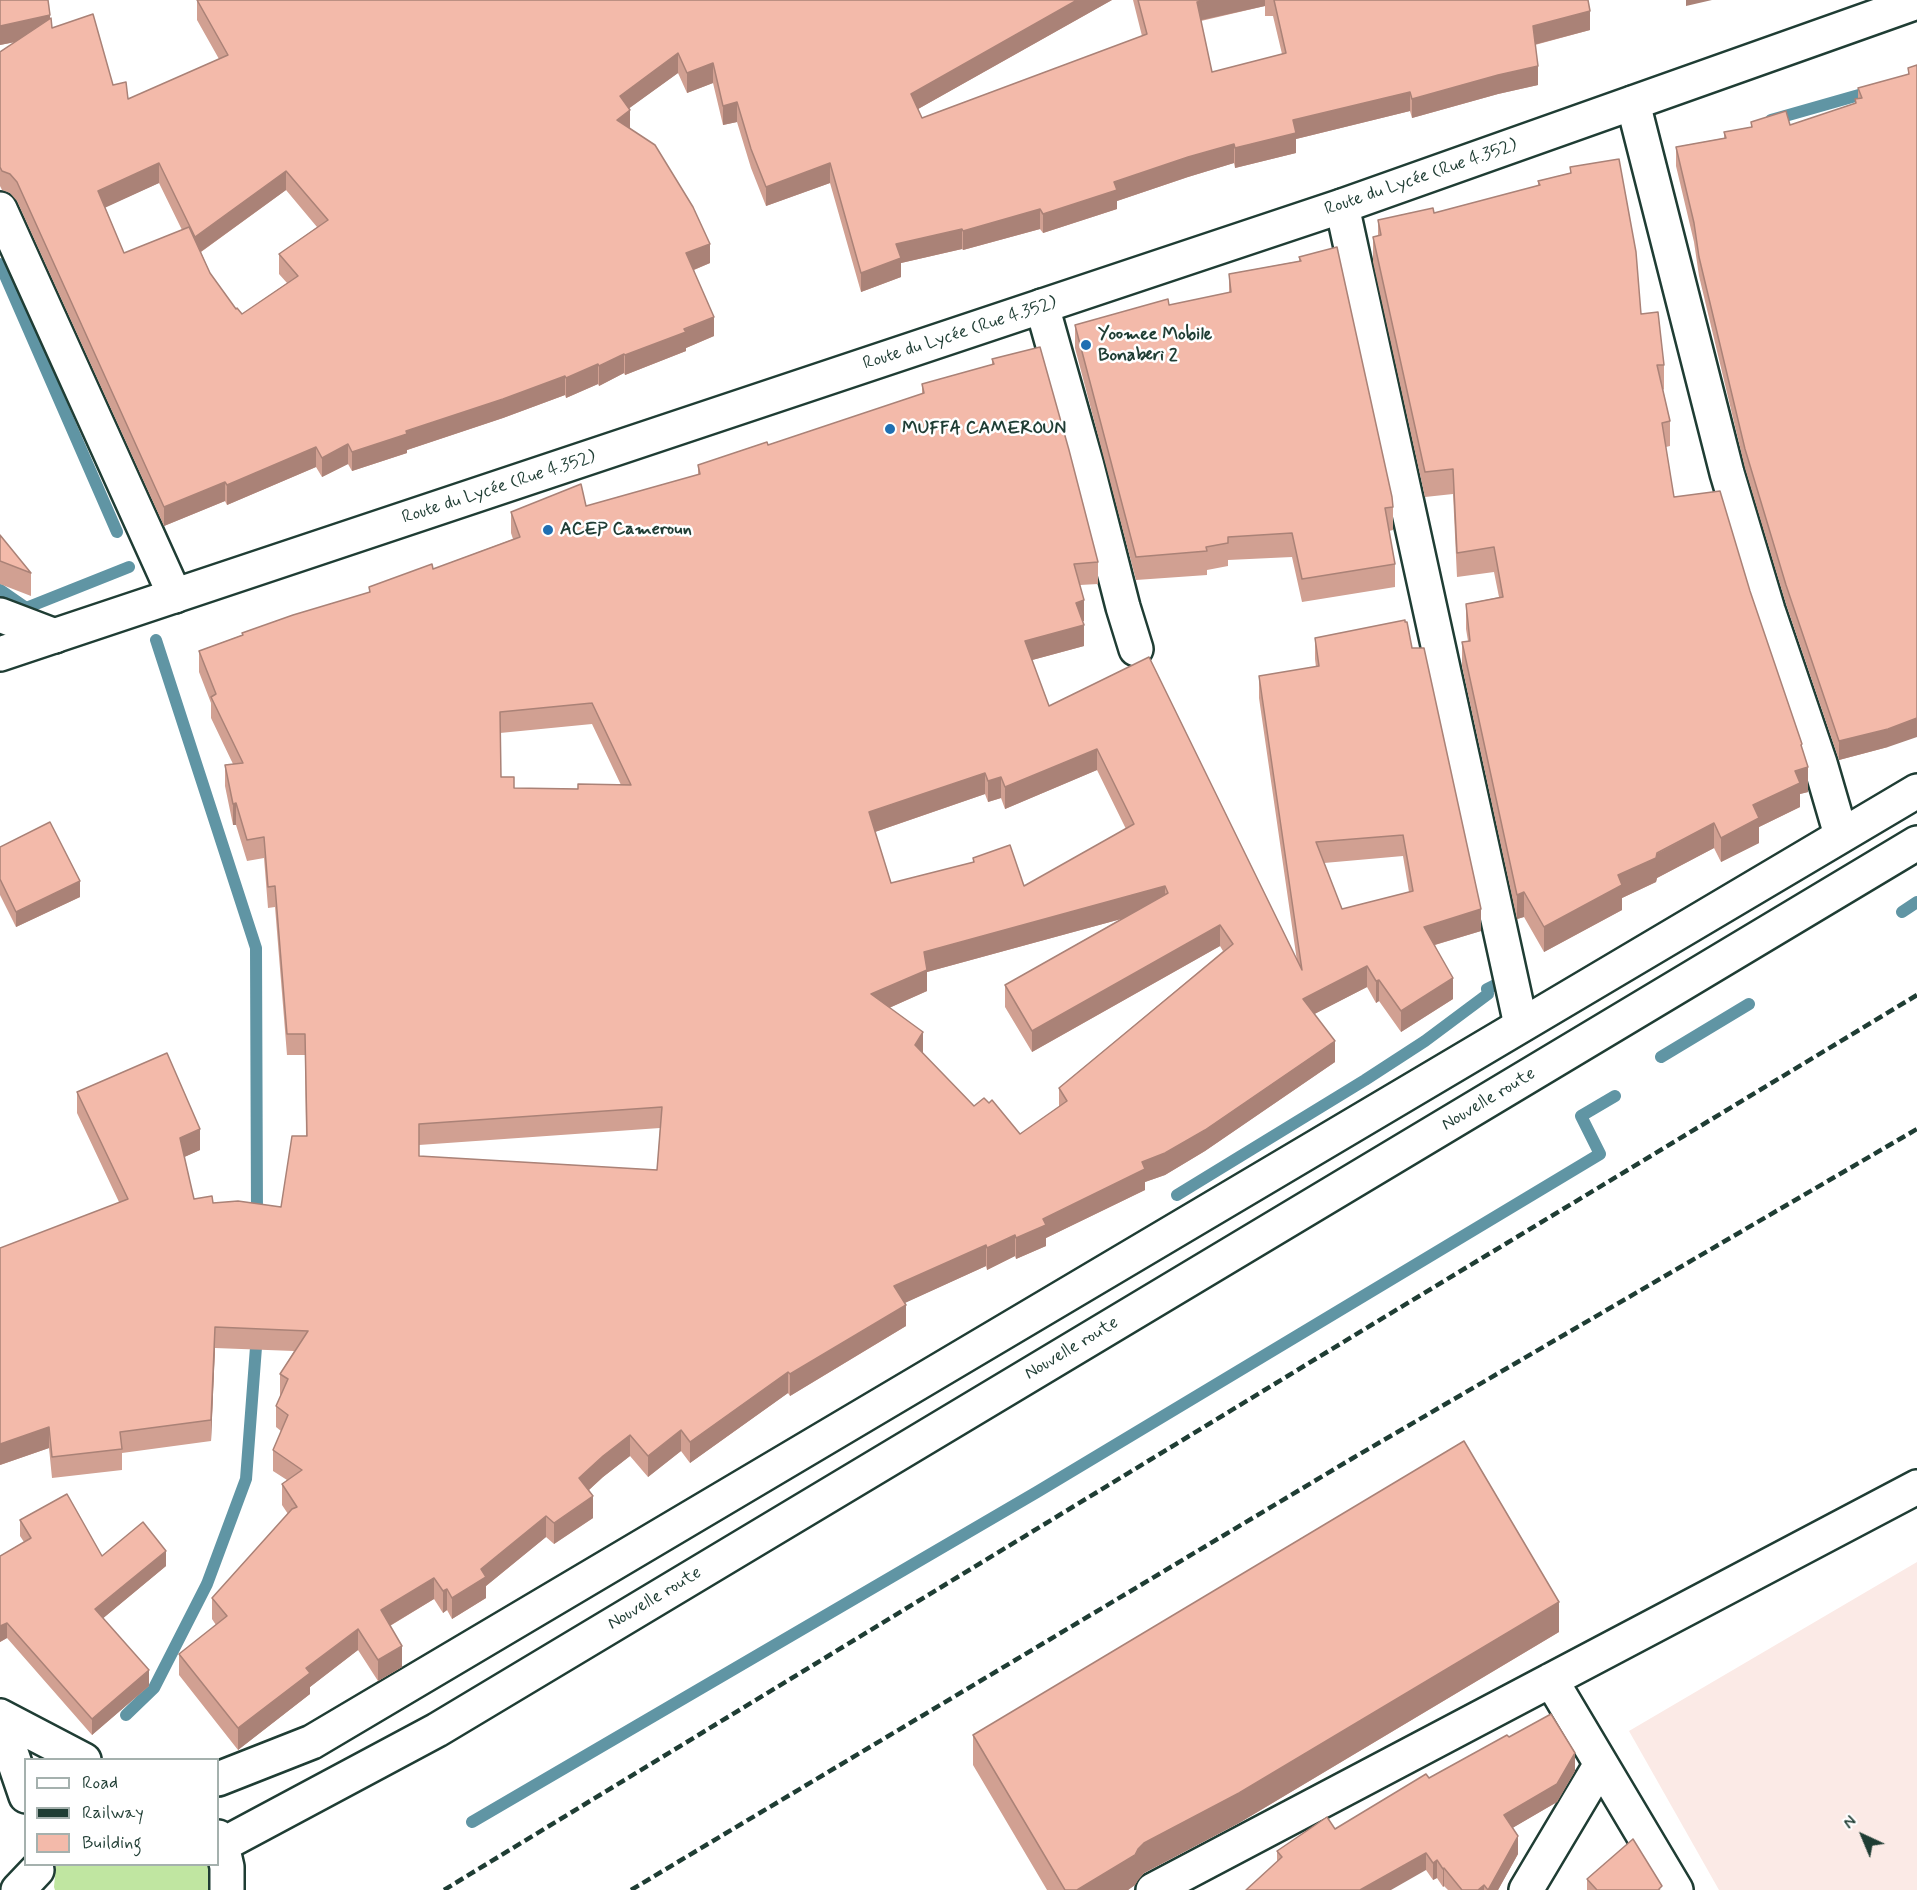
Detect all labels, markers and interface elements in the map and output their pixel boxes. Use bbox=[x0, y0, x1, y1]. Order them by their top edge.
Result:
street label: Route du Lycée (Rue 4.352) bbox=[1322, 135, 1520, 221]
street label: Route du Lycée (Rue 4.352) bbox=[861, 293, 1059, 375]
place label: Yoomee Mobile Bonaberi 2 bbox=[1098, 324, 1212, 366]
marker: Yoomee Mobile Bonaberi 2 bbox=[1079, 338, 1093, 352]
place label: MUFFA CAMEROUN bbox=[902, 418, 1066, 440]
marker: MUFFA CAMEROUN bbox=[883, 422, 897, 436]
street label: Route du Lycée (Rue 4.352) bbox=[400, 447, 598, 529]
place label: ACEP Cameroun bbox=[560, 519, 692, 541]
marker: ACEP Cameroun bbox=[541, 523, 555, 537]
street label: Nouvelle route bbox=[1438, 1064, 1540, 1136]
street label: Nouvelle route bbox=[1021, 1313, 1123, 1385]
street label: Nouvelle route bbox=[604, 1563, 706, 1635]
legend bbox=[24, 1758, 219, 1866]
text: Road bbox=[82, 1771, 118, 1795]
text: Railway bbox=[82, 1801, 144, 1825]
north arrow bbox=[1833, 1806, 1893, 1866]
text: N bbox=[1839, 1811, 1861, 1834]
text: Building bbox=[82, 1831, 142, 1855]

